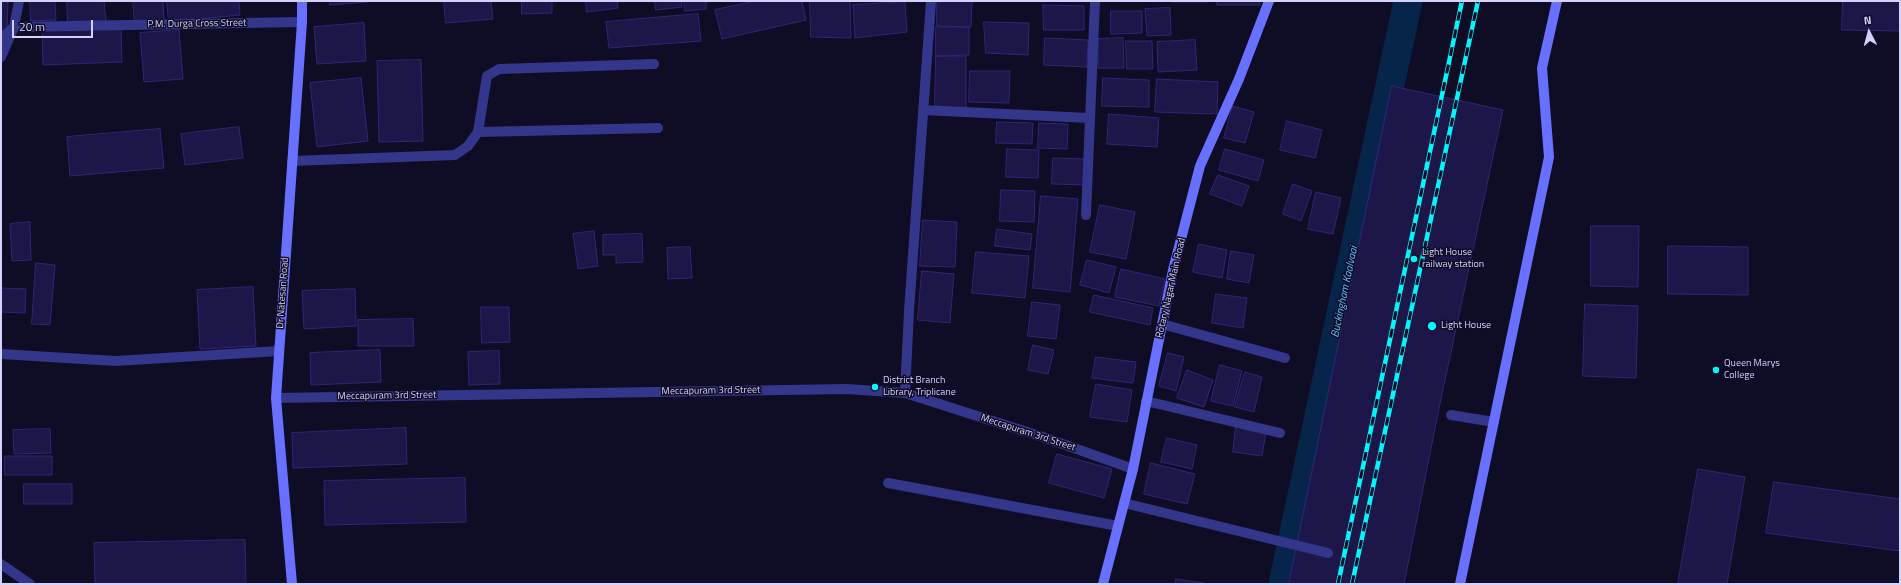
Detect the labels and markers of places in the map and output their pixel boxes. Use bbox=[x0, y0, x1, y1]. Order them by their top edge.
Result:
place label: Light House railway station bbox=[1422, 247, 1484, 270]
marker: Light House railway station bbox=[1409, 254, 1419, 264]
marker: Light House bbox=[1426, 320, 1438, 332]
place label: Light House bbox=[1441, 320, 1491, 332]
place label: Queen Marys College bbox=[1724, 358, 1780, 382]
marker: Queen Marys College bbox=[1711, 365, 1721, 375]
place label: District Branch Library, Triplicane bbox=[883, 375, 956, 398]
marker: District Branch Library, Triplicane bbox=[870, 382, 880, 392]

